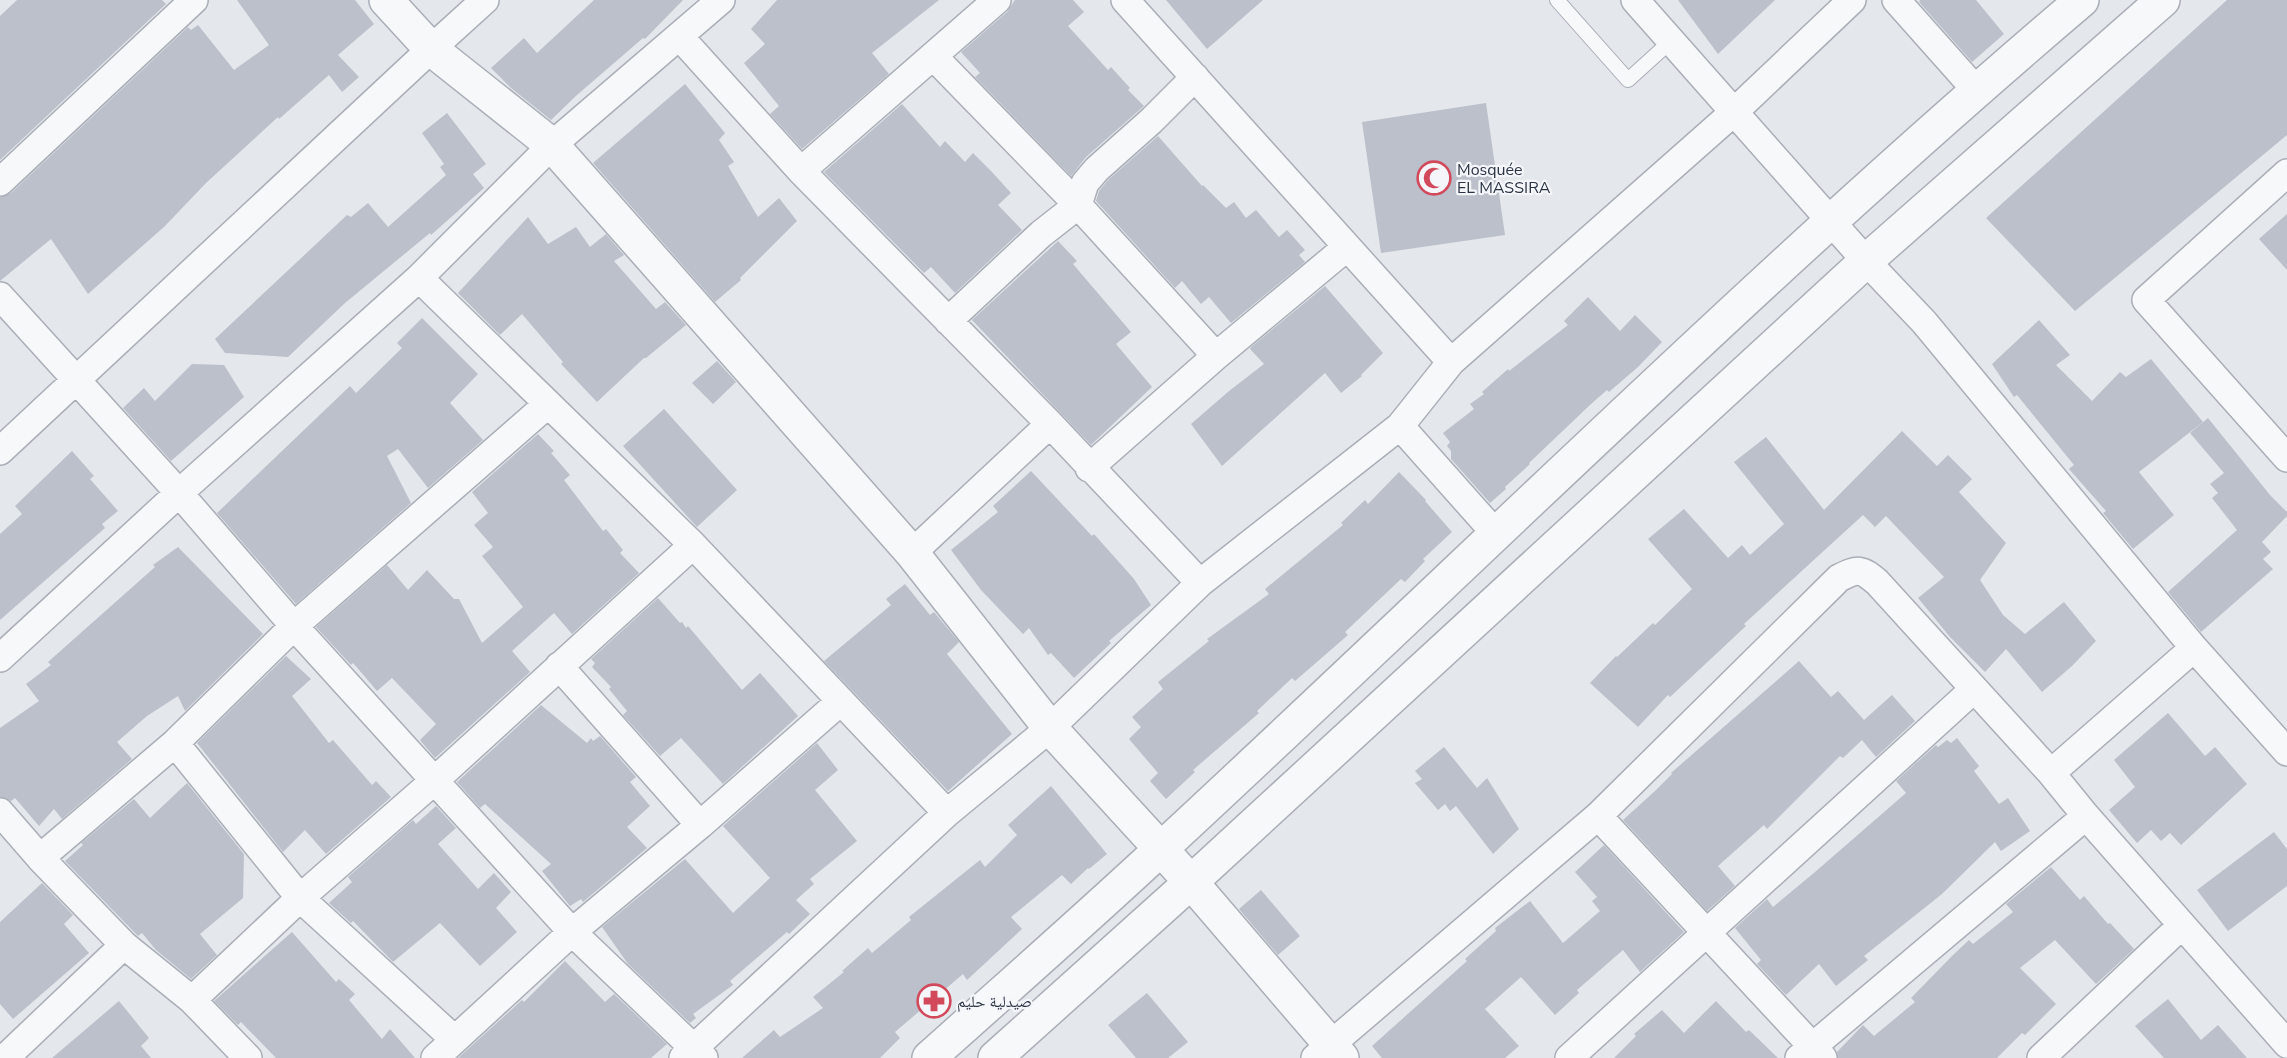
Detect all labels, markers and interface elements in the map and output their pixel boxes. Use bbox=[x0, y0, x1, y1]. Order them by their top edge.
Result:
place label: Mosquée EL MASSIRA bbox=[1457, 159, 1551, 199]
mosque icon: Mosquée EL MASSIRA bbox=[1416, 160, 1452, 196]
pharmacy icon: صيدلية حليم bbox=[916, 983, 952, 1019]
place label: صيدلية حليم bbox=[957, 991, 1032, 1013]

